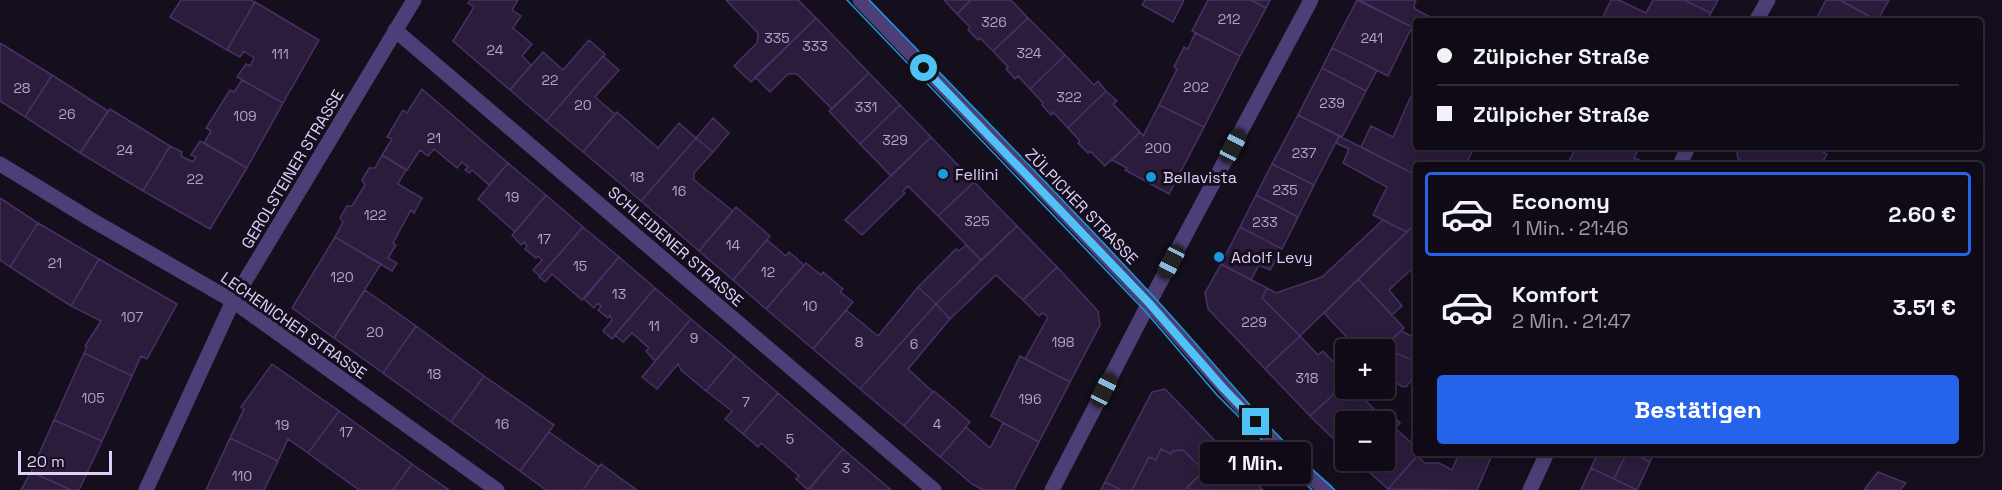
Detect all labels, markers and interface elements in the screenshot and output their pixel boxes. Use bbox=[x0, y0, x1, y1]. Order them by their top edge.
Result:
house number: 212 bbox=[1218, 10, 1240, 28]
house number: 326 bbox=[981, 13, 1007, 31]
house number: 335 bbox=[764, 29, 790, 47]
house number: 241 bbox=[1361, 29, 1383, 47]
house number: 333 bbox=[802, 37, 828, 55]
house number: 24 bbox=[487, 41, 504, 59]
text: Zülpicher Straße bbox=[1473, 42, 1650, 70]
house number: 324 bbox=[1016, 44, 1042, 62]
house number: 111 bbox=[271, 45, 289, 63]
route start bbox=[910, 54, 937, 81]
house number: 22 bbox=[542, 71, 558, 89]
house number: 202 bbox=[1183, 78, 1209, 96]
house number: 28 bbox=[13, 79, 31, 97]
street label: GEROLSTEINER STRASSE bbox=[237, 86, 348, 253]
house number: 322 bbox=[1056, 88, 1082, 106]
house number: 239 bbox=[1319, 94, 1345, 112]
house number: 20 bbox=[574, 96, 592, 114]
house number: 331 bbox=[855, 98, 877, 116]
text: Zülpicher Straße bbox=[1473, 100, 1650, 128]
house number: 26 bbox=[58, 105, 76, 123]
house number: 109 bbox=[233, 107, 257, 125]
car bbox=[1217, 126, 1249, 166]
house number: 21 bbox=[427, 129, 441, 147]
house number: 329 bbox=[882, 131, 908, 149]
house number: 200 bbox=[1145, 139, 1171, 157]
house number: 24 bbox=[117, 141, 134, 159]
street label: ZÜLPICHER STRASSE bbox=[1021, 144, 1143, 269]
house number: 237 bbox=[1292, 144, 1316, 162]
place label: Fellini bbox=[955, 164, 999, 185]
marker: Fellini bbox=[936, 167, 950, 181]
place label: Bellavista bbox=[1163, 167, 1237, 188]
house number: 18 bbox=[630, 168, 645, 186]
house number: 22 bbox=[187, 170, 203, 188]
marker: Bellavista bbox=[1144, 170, 1158, 184]
house number: 235 bbox=[1272, 181, 1298, 199]
street label: SCHLEIDENER STRASSE bbox=[603, 182, 748, 311]
house number: 16 bbox=[672, 182, 686, 200]
icon: car bbox=[1440, 187, 1494, 241]
text: Economy bbox=[1512, 187, 1610, 215]
house number: 19 bbox=[505, 188, 519, 206]
text: 2.60 € bbox=[1888, 200, 1956, 228]
house number: 122 bbox=[364, 206, 386, 224]
house number: 325 bbox=[964, 212, 990, 230]
house number: 233 bbox=[1252, 213, 1278, 231]
text: 1 Min. · 21:46 bbox=[1512, 215, 1629, 241]
house number: 17 bbox=[537, 230, 551, 248]
house number: 14 bbox=[726, 236, 741, 254]
car bbox=[1155, 242, 1187, 282]
place label: Adolf Levy bbox=[1231, 247, 1313, 268]
marker: Adolf Levy bbox=[1212, 250, 1226, 264]
house number: 21 bbox=[48, 254, 62, 272]
house number: 15 bbox=[573, 257, 587, 275]
house number: 12 bbox=[761, 263, 775, 281]
street label: LECHENICHER STRASSE bbox=[217, 267, 371, 384]
house number: 120 bbox=[330, 268, 354, 286]
icon: car bbox=[1440, 280, 1494, 334]
text: Komfort bbox=[1512, 280, 1599, 308]
house number: 13 bbox=[612, 285, 626, 303]
text: 3.51 € bbox=[1893, 293, 1956, 321]
house number: 10 bbox=[803, 297, 817, 315]
house number: 107 bbox=[121, 308, 143, 326]
text: 2 Min. · 21:47 bbox=[1512, 308, 1631, 334]
house number: 229 bbox=[1241, 313, 1267, 331]
house number: 11 bbox=[648, 317, 660, 335]
house number: 20 bbox=[366, 323, 384, 341]
house number: 9 bbox=[690, 329, 698, 347]
house number: 8 bbox=[855, 333, 864, 351]
house number: 198 bbox=[1051, 333, 1075, 351]
house number: 6 bbox=[910, 335, 918, 353]
map controls bbox=[1335, 339, 1395, 471]
button: + bbox=[1335, 339, 1395, 399]
house number: 18 bbox=[427, 365, 442, 383]
house number: 318 bbox=[1296, 369, 1319, 387]
car bbox=[1088, 370, 1120, 410]
button: Bestätigen bbox=[1437, 375, 1959, 444]
house number: 105 bbox=[81, 389, 105, 407]
house number: 196 bbox=[1019, 390, 1042, 408]
house number: 7 bbox=[742, 393, 750, 411]
route end bbox=[1242, 408, 1269, 435]
button: − bbox=[1335, 411, 1395, 471]
house number: 16 bbox=[495, 415, 509, 433]
house number: 4 bbox=[933, 415, 942, 433]
house number: 19 bbox=[275, 416, 289, 434]
house number: 17 bbox=[339, 423, 353, 441]
house number: 5 bbox=[786, 430, 794, 448]
callout: 1 Min. bbox=[1200, 443, 1312, 485]
scale bar bbox=[18, 448, 112, 476]
text: 1 Min. bbox=[1228, 450, 1283, 476]
text: 20 m bbox=[27, 451, 65, 472]
house number: 3 bbox=[842, 459, 850, 477]
house number: 110 bbox=[232, 467, 252, 485]

